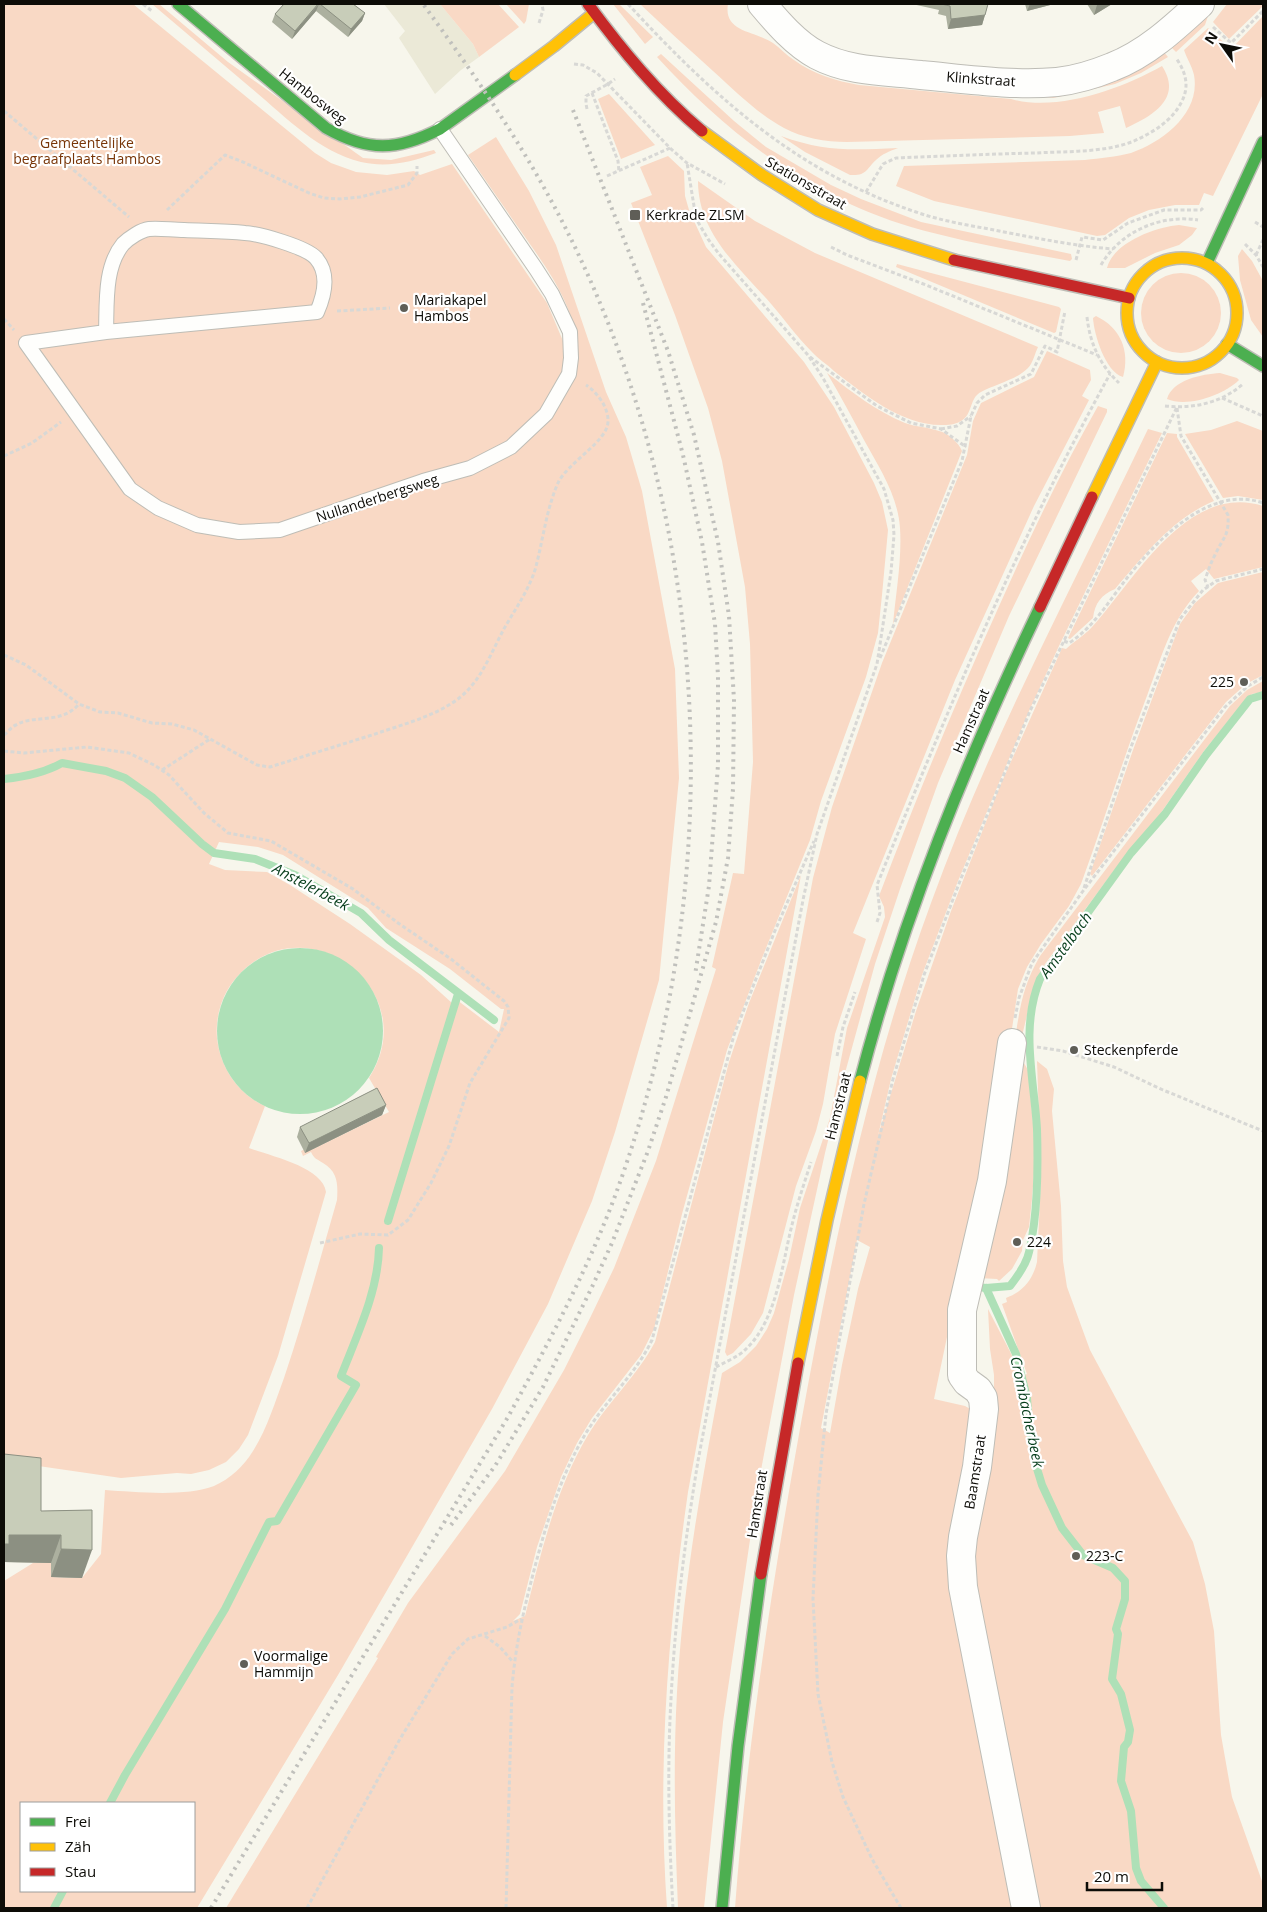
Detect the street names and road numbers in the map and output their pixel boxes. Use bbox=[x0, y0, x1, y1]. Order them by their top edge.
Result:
street label: Hambosweg bbox=[276, 63, 351, 128]
street label: Klinkstraat bbox=[946, 67, 1016, 90]
street label: Stationsstraat bbox=[762, 152, 850, 213]
street label: Nullanderbergsweg bbox=[313, 469, 441, 526]
street label: Hamstraat bbox=[948, 685, 993, 756]
street label: Hamstraat bbox=[820, 1070, 855, 1142]
street label: Baamstraat bbox=[959, 1433, 990, 1511]
street label: Hamstraat bbox=[742, 1468, 771, 1539]

